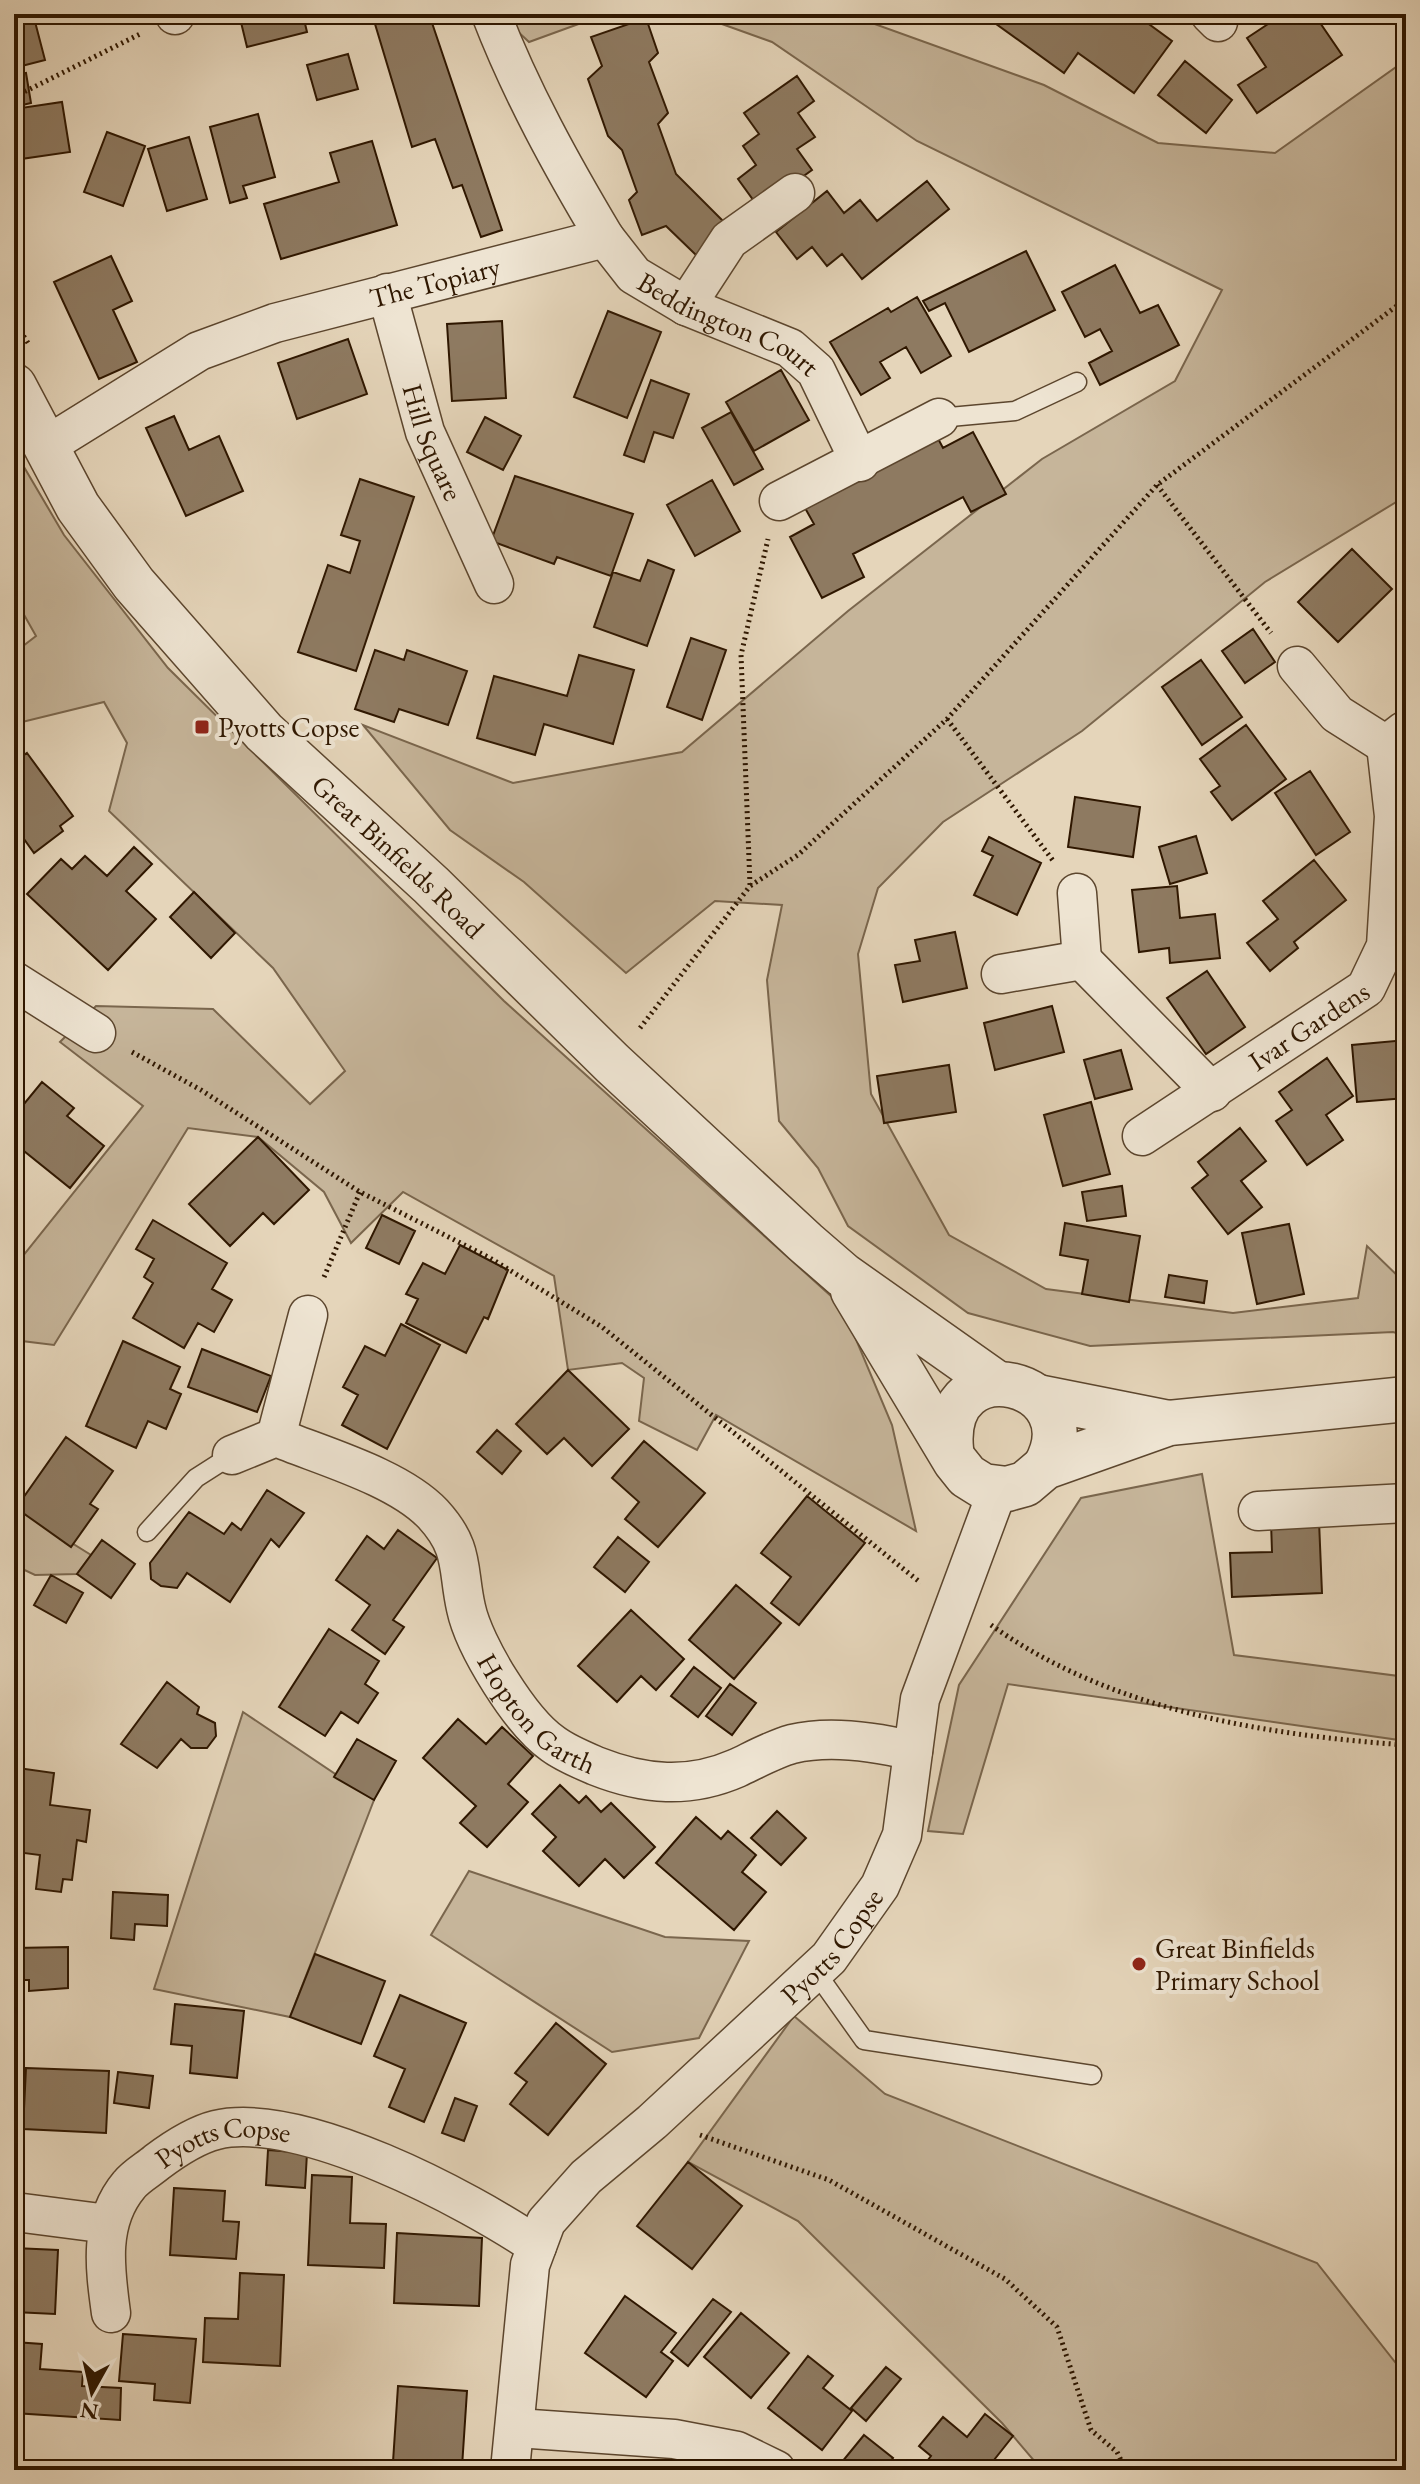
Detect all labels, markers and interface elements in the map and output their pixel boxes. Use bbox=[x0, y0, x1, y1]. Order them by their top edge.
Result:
street label: The Topiary bbox=[365, 248, 505, 316]
street label: Beddington Court bbox=[631, 263, 827, 384]
street label: Hill Square bbox=[395, 380, 472, 506]
place label: Pyotts Copse bbox=[218, 709, 359, 745]
marker: Pyotts Copse bbox=[193, 718, 211, 736]
street label: Great Binfields Road bbox=[304, 767, 493, 946]
street label: Ivar Gardens bbox=[1242, 973, 1376, 1079]
street label: Hopton Garth bbox=[469, 1647, 601, 1782]
street label: Pyotts Copse bbox=[773, 1881, 891, 2012]
place label: Great Binfields Primary School bbox=[1155, 1930, 1320, 1998]
marker: Great Binfields Primary School bbox=[1130, 1955, 1148, 1973]
street label: Pyotts Copse bbox=[147, 2109, 294, 2176]
north arrow bbox=[52, 2352, 132, 2432]
text: N bbox=[78, 2396, 100, 2427]

